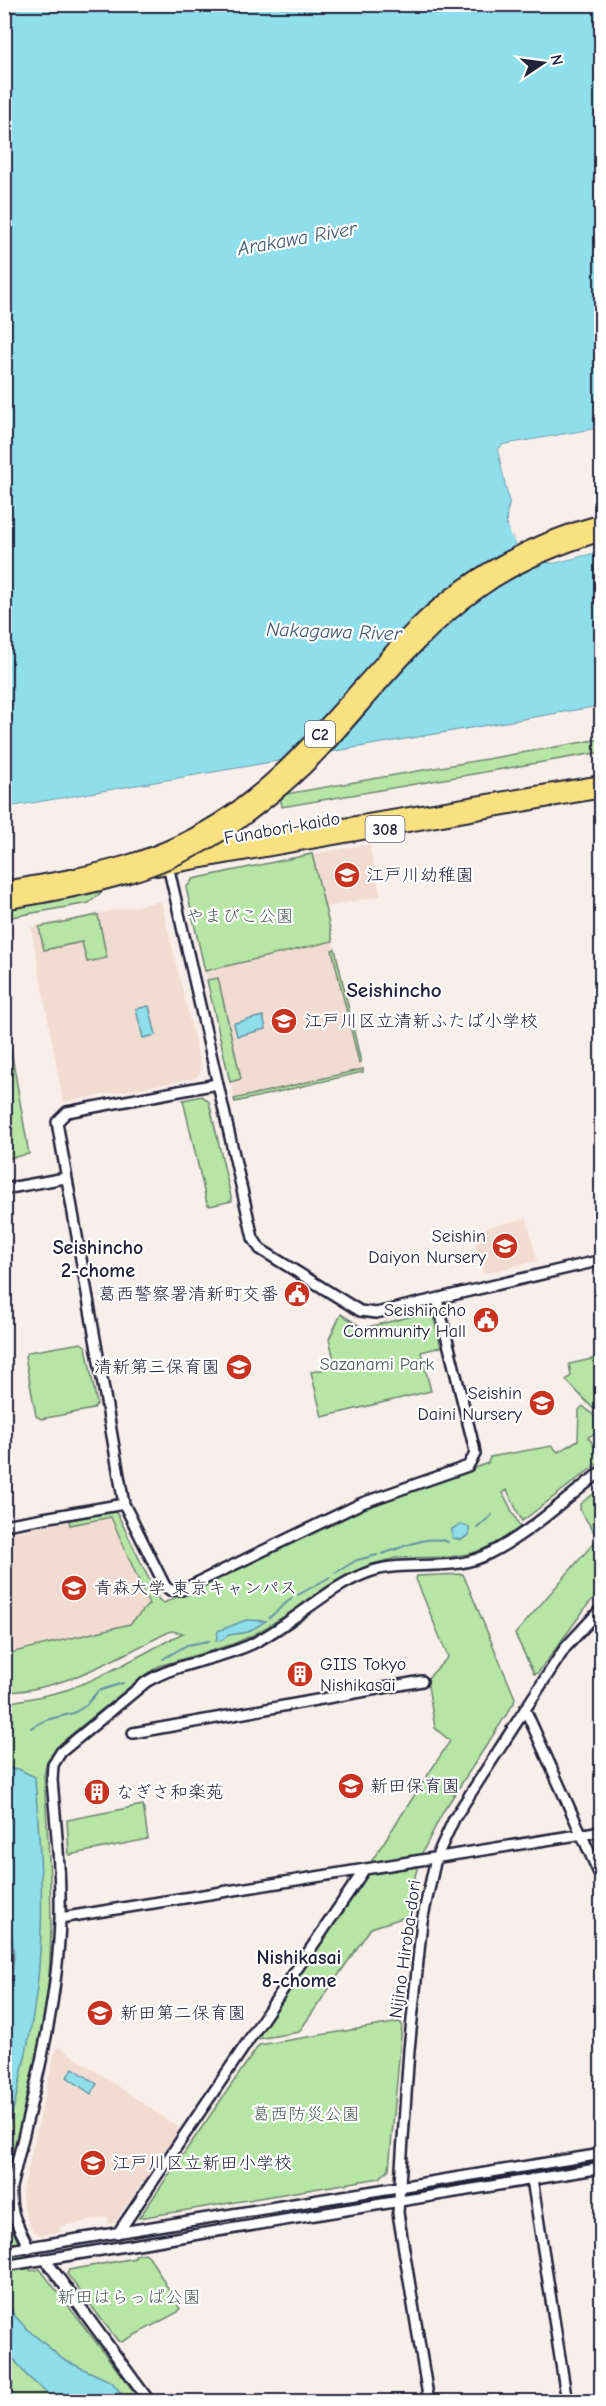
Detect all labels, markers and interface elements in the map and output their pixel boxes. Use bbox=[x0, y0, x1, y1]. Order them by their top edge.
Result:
north arrow bbox=[513, 33, 573, 93]
text: N bbox=[547, 53, 567, 67]
water label: Arakawa River bbox=[235, 216, 360, 260]
water label: Nakagawa River bbox=[266, 618, 403, 645]
road number: C2 bbox=[305, 721, 335, 747]
street label: Funabori-kaido bbox=[223, 808, 342, 849]
road number: 308 bbox=[366, 816, 404, 842]
school or university icon: 江戸川幼稚園 bbox=[332, 860, 362, 890]
place label: 江戸川幼稚園 bbox=[366, 865, 474, 886]
park label: やまびこ公園 bbox=[186, 906, 294, 927]
district label: Seishincho bbox=[346, 978, 442, 1002]
school or university icon: 江戸川区立清新ふたば小学校 bbox=[269, 1006, 299, 1036]
place label: 江戸川区立清新ふたば小学校 bbox=[304, 1011, 538, 1032]
place label: Seishin Daiyon Nursery bbox=[368, 1226, 487, 1268]
school or university icon: Seishin Daiyon Nursery bbox=[490, 1231, 520, 1261]
district label: Seishincho 2-chome bbox=[53, 1236, 143, 1282]
public building icon: 葛西警察署清新町交番 bbox=[282, 1279, 312, 1309]
place label: 葛西警察署清新町交番 bbox=[98, 1284, 278, 1305]
place label: Seishincho Community Hall bbox=[343, 1300, 466, 1342]
public building icon: Seishincho Community Hall bbox=[471, 1305, 501, 1335]
school or university icon: 清新第三保育園 bbox=[224, 1352, 254, 1382]
park label: Sazanami Park bbox=[320, 1354, 435, 1375]
place label: 清新第三保育園 bbox=[94, 1357, 220, 1378]
place label: Seishin Daini Nursery bbox=[417, 1383, 523, 1425]
school or university icon: Seishin Daini Nursery bbox=[527, 1388, 557, 1418]
school or university icon: 青森大学 東京キャンパス bbox=[59, 1573, 89, 1603]
place label: 青森大学 東京キャンパス bbox=[94, 1578, 297, 1599]
place label: GIIS Tokyo Nishikasai bbox=[320, 1654, 406, 1696]
building icon: GIIS Tokyo Nishikasai bbox=[285, 1659, 315, 1689]
school or university icon: 新田保育園 bbox=[336, 1771, 366, 1801]
place label: 新田保育園 bbox=[370, 1776, 460, 1797]
building icon: なぎさ和楽苑 bbox=[82, 1777, 112, 1807]
place label: なぎさ和楽苑 bbox=[116, 1782, 224, 1803]
street label: Nijino Hiroba-dori bbox=[385, 1878, 426, 2020]
district label: Nishikasai 8-chome bbox=[257, 1946, 341, 1992]
school or university icon: 新田第二保育園 bbox=[85, 1998, 115, 2028]
place label: 新田第二保育園 bbox=[120, 2003, 246, 2024]
park label: 葛西防災公園 bbox=[252, 2104, 360, 2125]
school or university icon: 江戸川区立新田小学校 bbox=[78, 2148, 108, 2178]
place label: 江戸川区立新田小学校 bbox=[112, 2153, 292, 2174]
park label: 新田はらっぱ公園 bbox=[57, 2287, 201, 2308]

